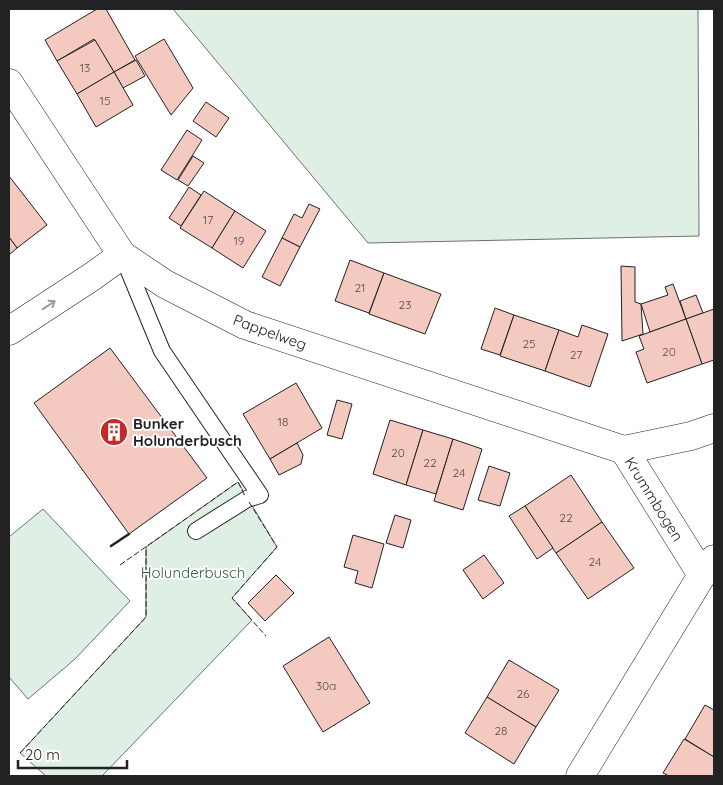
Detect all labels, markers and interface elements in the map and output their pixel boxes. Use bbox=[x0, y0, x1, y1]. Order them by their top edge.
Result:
house number: 13 bbox=[80, 60, 90, 75]
house number: 15 bbox=[100, 93, 110, 108]
house number: 17 bbox=[203, 212, 213, 227]
house number: 19 bbox=[233, 233, 245, 248]
house number: 21 bbox=[354, 280, 366, 295]
house number: 23 bbox=[399, 297, 411, 312]
one-way arrow bbox=[42, 299, 56, 309]
street label: Pappelweg bbox=[231, 310, 309, 354]
house number: 25 bbox=[522, 336, 536, 351]
house number: 20 bbox=[662, 344, 676, 359]
house number: 27 bbox=[570, 347, 582, 362]
place label: Bunker Holunderbusch bbox=[133, 414, 242, 450]
house number: 18 bbox=[278, 414, 288, 429]
building icon: Bunker Holunderbusch bbox=[99, 417, 129, 447]
house number: 20 bbox=[391, 445, 405, 460]
street label: Krummbogen bbox=[620, 453, 688, 545]
house number: 22 bbox=[423, 455, 437, 470]
house number: 24 bbox=[453, 465, 465, 480]
house number: 22 bbox=[559, 510, 573, 525]
house number: 24 bbox=[589, 554, 601, 569]
park label: Holunderbusch bbox=[141, 563, 245, 582]
house number: 30a bbox=[316, 678, 336, 693]
house number: 26 bbox=[516, 686, 530, 701]
house number: 28 bbox=[494, 723, 508, 738]
scale bar bbox=[18, 738, 126, 770]
text: 20 m bbox=[25, 745, 60, 764]

